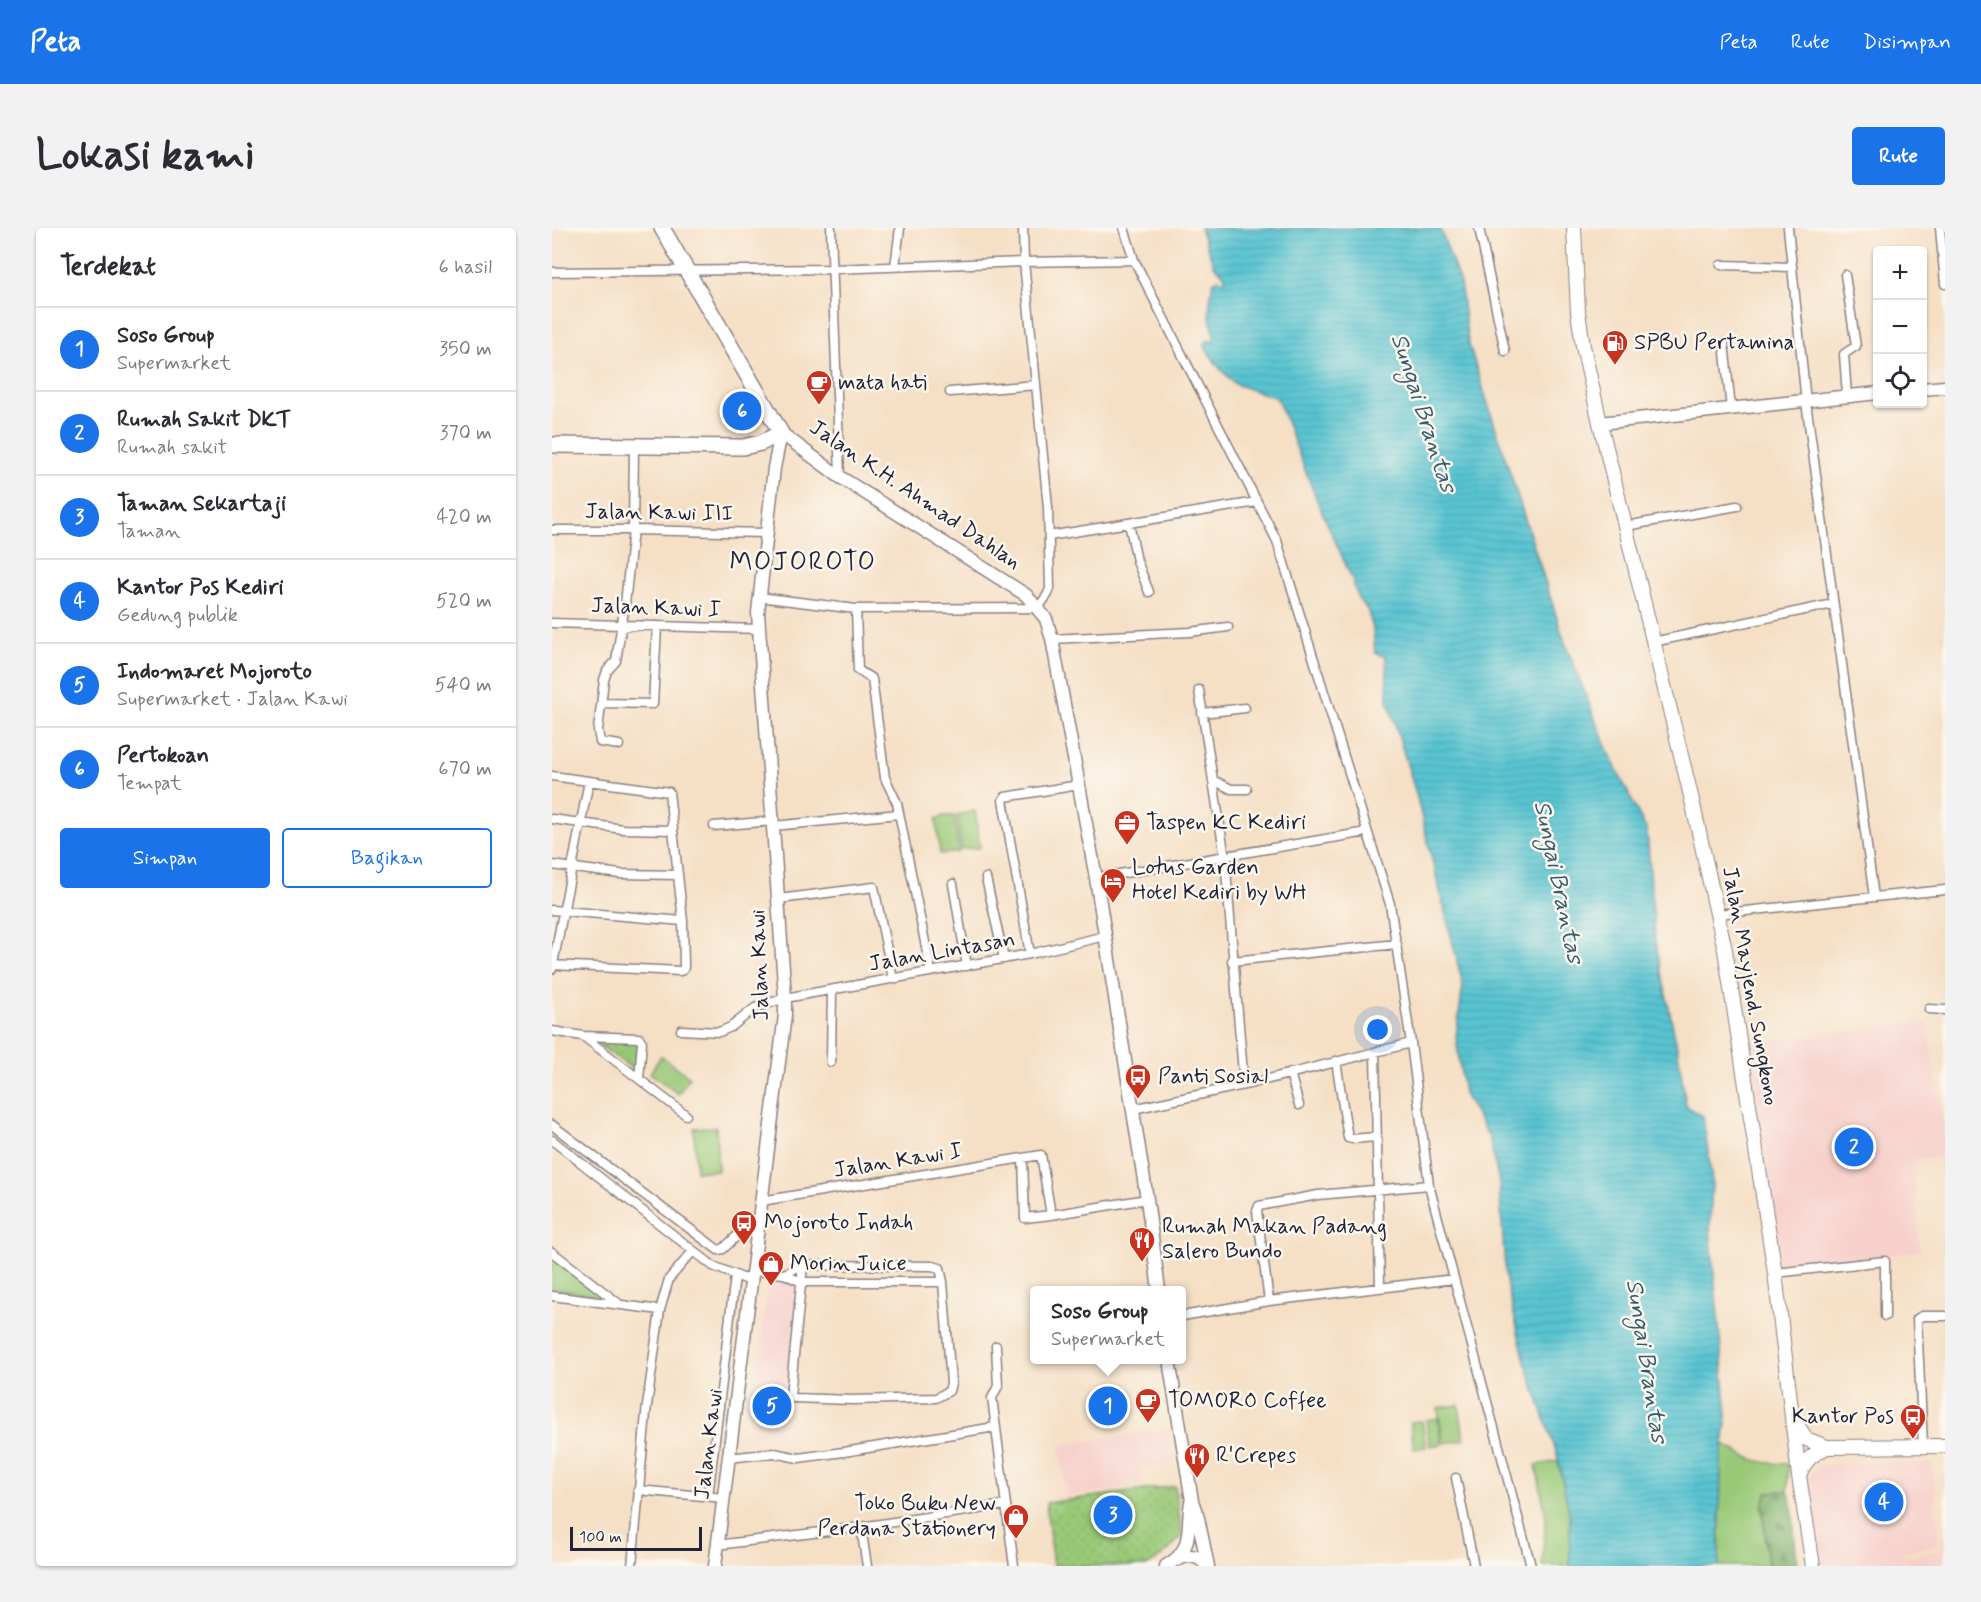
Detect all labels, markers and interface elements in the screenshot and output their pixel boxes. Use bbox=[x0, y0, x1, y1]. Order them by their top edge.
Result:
text: Peta bbox=[30, 24, 81, 61]
text: Peta bbox=[1720, 28, 1758, 56]
text: Rute bbox=[1791, 28, 1830, 56]
text: Disimpan bbox=[1863, 28, 1951, 56]
button: Rute bbox=[1852, 127, 1945, 185]
text: Lokasi kami bbox=[36, 129, 255, 184]
map controls bbox=[1873, 246, 1927, 408]
button: + bbox=[1873, 246, 1927, 300]
text: Terdekat bbox=[60, 250, 156, 284]
text: 6 hasil bbox=[439, 254, 492, 281]
button: − bbox=[1873, 300, 1927, 354]
text: Soso Group bbox=[117, 322, 215, 350]
fuel station icon: SPBU Pertamina bbox=[1600, 328, 1630, 366]
place label: SPBU Pertamina bbox=[1634, 329, 1794, 357]
water label: Sungai Brantas bbox=[1381, 330, 1464, 499]
text: 1 bbox=[75, 336, 84, 363]
text: 350 m bbox=[439, 336, 492, 363]
text: Supermarket bbox=[117, 350, 231, 377]
button: locate bbox=[1873, 354, 1927, 408]
cafe icon: mata hati bbox=[804, 368, 834, 406]
place label: mata hati bbox=[838, 369, 927, 397]
pin: 6 bbox=[722, 388, 762, 434]
text: Rumah Sakit DKT bbox=[117, 406, 291, 434]
street label: Jalan K.H. Ahmad Dahlan bbox=[804, 414, 1026, 576]
text: 2 bbox=[75, 420, 84, 447]
text: 370 m bbox=[440, 420, 492, 447]
text: Rumah sakit bbox=[117, 434, 227, 461]
text: Taman Sekartaji bbox=[117, 490, 286, 518]
street label: Jalan Kawi III bbox=[585, 498, 733, 528]
text: 3 bbox=[75, 504, 84, 531]
text: 420 m bbox=[436, 504, 492, 531]
text: Taman bbox=[117, 518, 180, 545]
district label: MOJOROTO bbox=[730, 546, 876, 580]
text: Kantor Pos Kediri bbox=[117, 574, 284, 602]
text: 4 bbox=[74, 588, 85, 615]
text: 520 m bbox=[436, 588, 492, 615]
street label: Jalan Kawi I bbox=[591, 592, 722, 624]
text: Gedung publik bbox=[117, 602, 238, 629]
text: Indomaret Mojoroto bbox=[117, 658, 312, 686]
text: 5 bbox=[74, 672, 86, 699]
text: 540 m bbox=[435, 672, 492, 699]
text: Supermarket · Jalan Kawi bbox=[117, 686, 348, 713]
text: Pertokoan bbox=[117, 742, 209, 770]
text: 6 bbox=[74, 756, 85, 783]
text: 670 m bbox=[438, 756, 492, 783]
text: Tempat bbox=[117, 770, 182, 797]
water label: Sungai Brantas bbox=[1524, 798, 1591, 969]
office icon: Taspen KC Kediri bbox=[1112, 808, 1142, 846]
place label: Taspen KC Kediri bbox=[1146, 809, 1306, 837]
button: Simpan bbox=[60, 828, 270, 888]
button: Bagikan bbox=[282, 828, 492, 888]
place label: Lotus Garden Hotel Kediri by WH bbox=[1132, 854, 1307, 907]
street label: Jalan Mayjend. Sungkono bbox=[1712, 864, 1785, 1108]
hotel icon: Lotus Garden Hotel Kediri by WH bbox=[1098, 866, 1128, 904]
street label: Jalan Kawi bbox=[744, 909, 776, 1021]
street label: Jalan Lintasan bbox=[867, 925, 1017, 979]
your location bbox=[1363, 1015, 1392, 1044]
bus stop icon: Panti Sosial bbox=[1123, 1062, 1153, 1100]
place label: Panti Sosial bbox=[1158, 1063, 1268, 1091]
pin: 2 bbox=[1834, 1124, 1874, 1170]
street label: Jalan Kawi I bbox=[832, 1137, 965, 1185]
bus stop icon: Mojoroto Indah bbox=[729, 1208, 759, 1246]
place label: Mojoroto Indah bbox=[764, 1209, 913, 1238]
place label: Rumah Makan Padang Salero Bundo bbox=[1162, 1213, 1387, 1266]
restaurant icon: Rumah Makan Padang Salero Bundo bbox=[1127, 1225, 1157, 1263]
shop icon: Morin Juice bbox=[756, 1249, 786, 1287]
place label: Morin Juice bbox=[790, 1250, 907, 1278]
water label: Sungai Brantas bbox=[1616, 1277, 1675, 1448]
popup bbox=[1030, 1286, 1186, 1364]
text: Soso Group bbox=[1051, 1298, 1149, 1326]
text: Supermarket bbox=[1051, 1326, 1165, 1353]
pin: 5 bbox=[752, 1384, 792, 1428]
pin: 1 bbox=[1088, 1384, 1128, 1428]
cafe icon: TOMORO Coffee bbox=[1133, 1386, 1163, 1424]
street label: Jalan Kawi bbox=[688, 1387, 730, 1501]
place label: TOMORO Coffee bbox=[1168, 1387, 1327, 1415]
bus stop icon: Kantor Pos bbox=[1898, 1402, 1928, 1440]
place label: Kantor Pos bbox=[1792, 1403, 1894, 1431]
restaurant icon: R'Crepes bbox=[1182, 1441, 1212, 1479]
place label: R'Crepes bbox=[1216, 1442, 1296, 1470]
pin: 4 bbox=[1864, 1480, 1904, 1524]
place label: Toko Buku New Perdana Stationery bbox=[817, 1490, 996, 1543]
pin: 3 bbox=[1094, 1492, 1132, 1538]
shop icon: Toko Buku New Perdana Stationery bbox=[1001, 1502, 1031, 1540]
scale bar bbox=[570, 1524, 702, 1552]
text: 100 m bbox=[579, 1527, 622, 1548]

